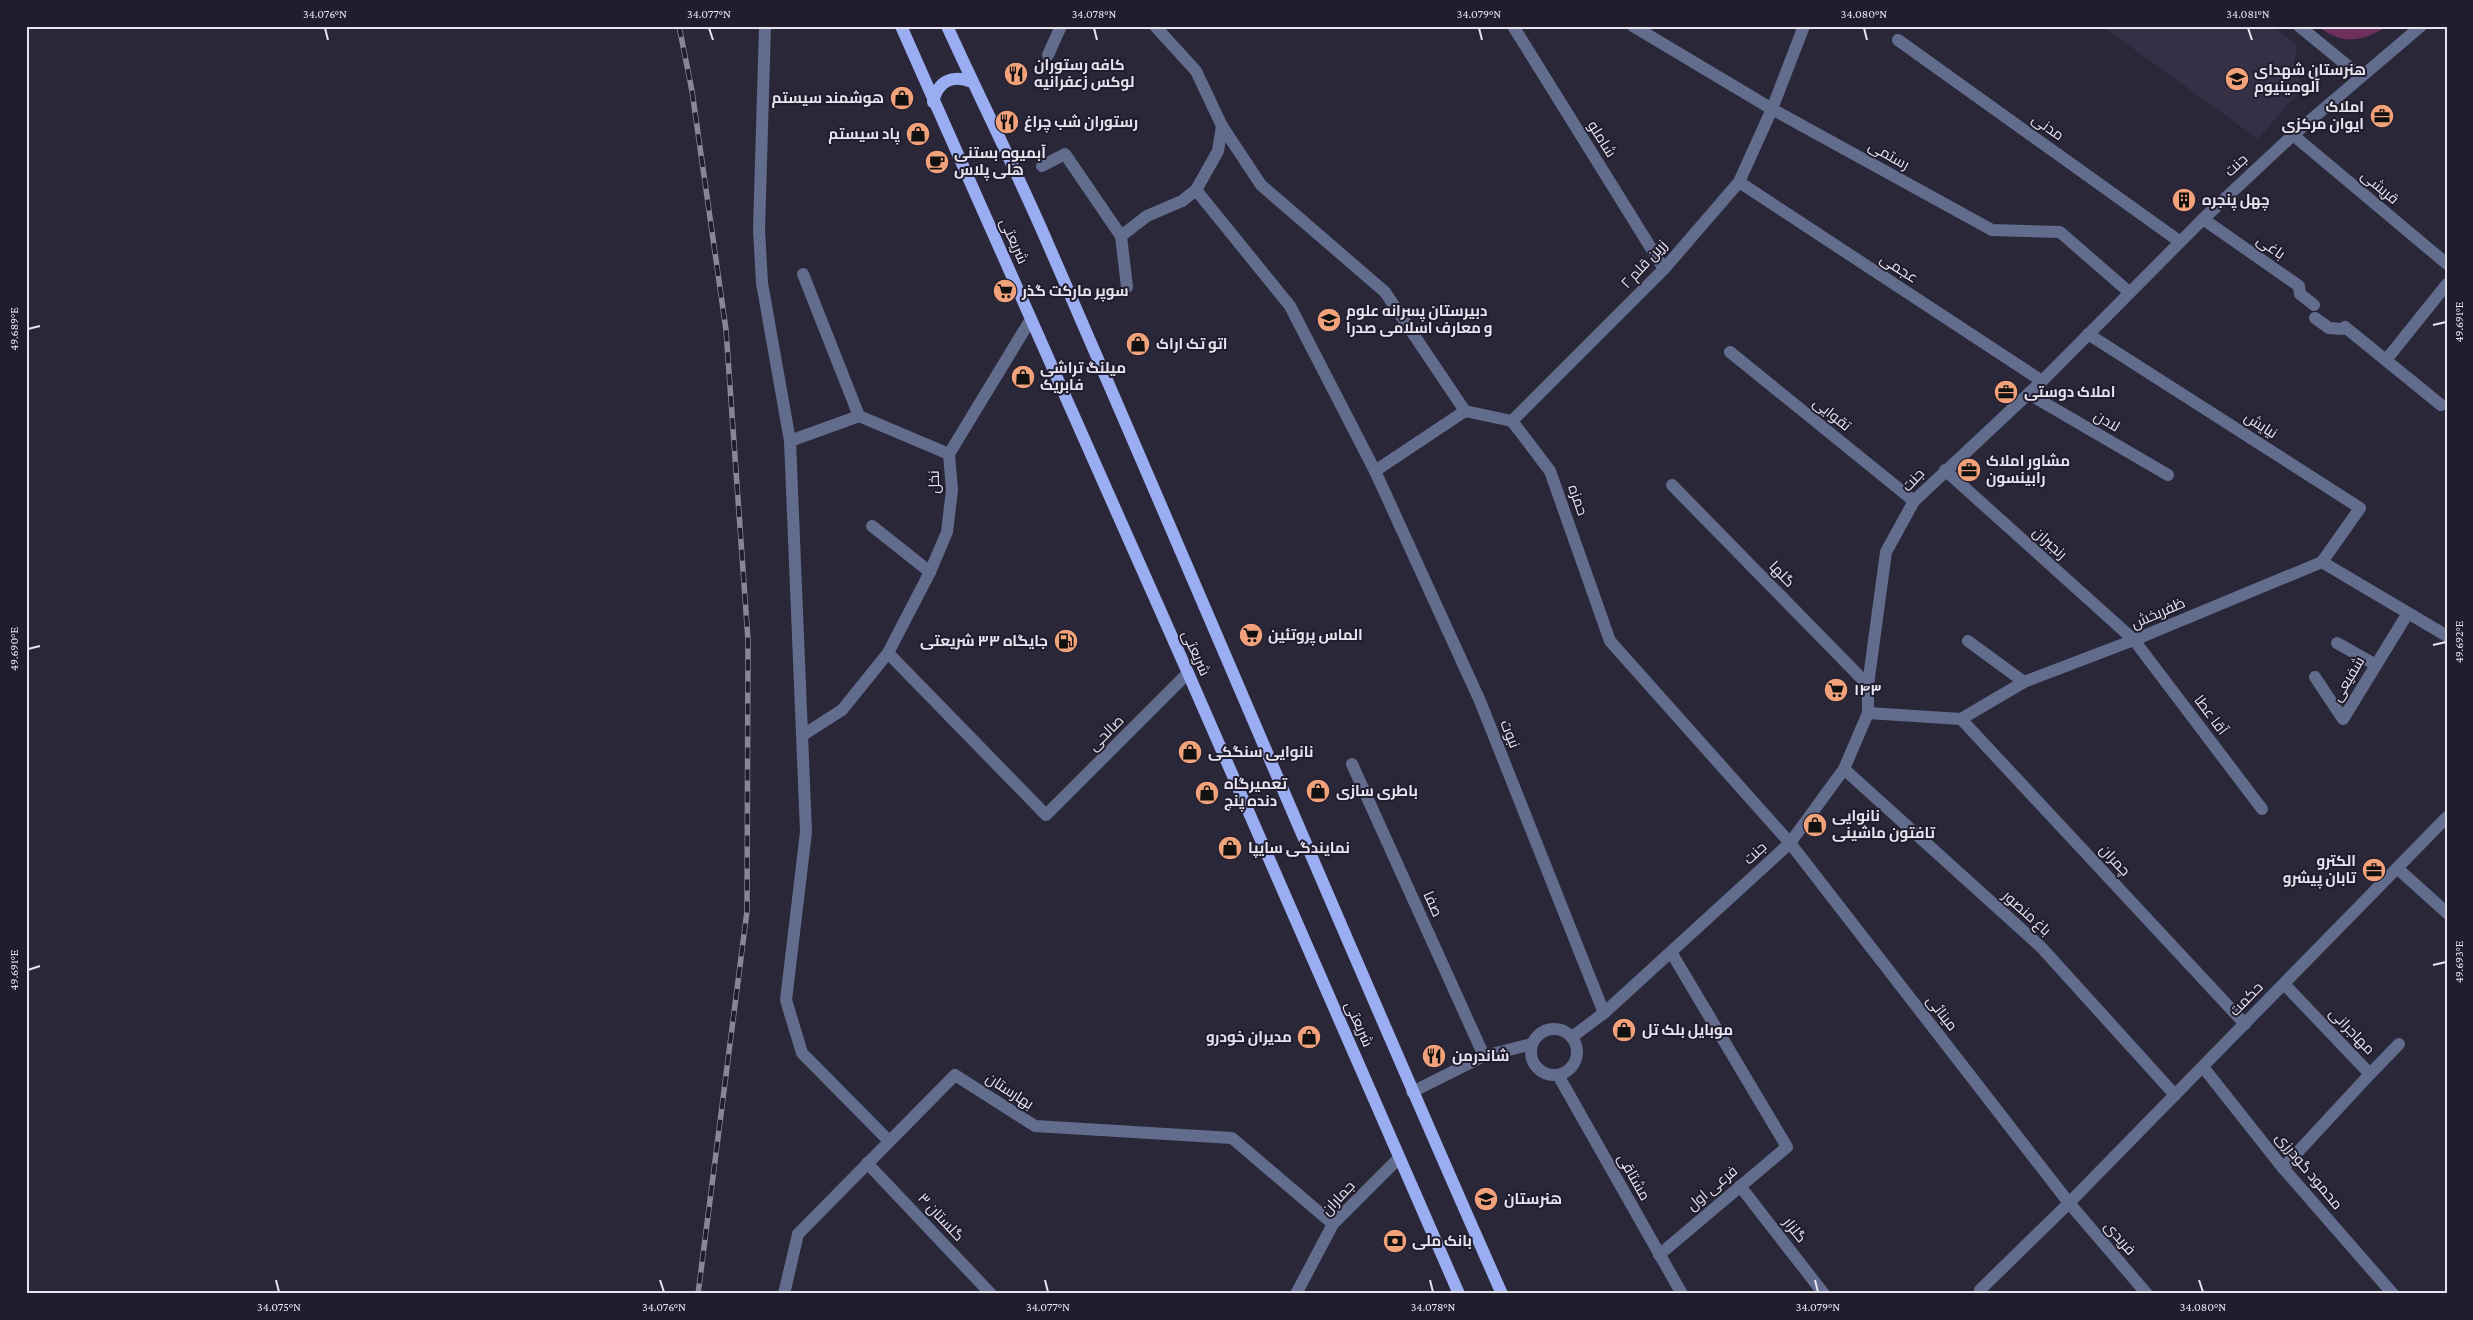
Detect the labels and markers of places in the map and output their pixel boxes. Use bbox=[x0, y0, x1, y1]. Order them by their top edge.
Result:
place label: کافه رستوران لوکس زعفرانیه bbox=[1034, 57, 1135, 91]
restaurant icon: کافه رستوران لوکس زعفرانیه bbox=[1003, 61, 1029, 87]
place label: هنرستان شهدای آلومینیوم bbox=[2254, 62, 2366, 97]
school or university icon: هنرستان شهدای آلومینیوم bbox=[2224, 66, 2250, 92]
shop icon: هوشمند سیستم bbox=[889, 85, 915, 111]
place label: هوشمند سیستم bbox=[771, 90, 884, 108]
place label: املاک ایوان مرکزی bbox=[2282, 99, 2364, 133]
office icon: املاک ایوان مرکزی bbox=[2369, 103, 2395, 129]
restaurant icon: رستوران شب چراغ bbox=[994, 109, 1020, 135]
place label: رستوران شب چراغ bbox=[1024, 114, 1138, 133]
shop icon: پاد سیستم bbox=[905, 121, 931, 147]
place label: پاد سیستم bbox=[828, 126, 901, 145]
place label: آبمیوه بستنی هلی پلاس bbox=[954, 144, 1046, 181]
cafe icon: آبمیوه بستنی هلی پلاس bbox=[924, 149, 950, 175]
building icon: چهل پنجره bbox=[2171, 187, 2197, 213]
place label: چهل پنجره bbox=[2202, 192, 2270, 211]
supermarket icon: سوپر مارکت گذر bbox=[992, 278, 1018, 304]
place label: سوپر مارکت گذر bbox=[1021, 283, 1129, 302]
place label: دبیرستان پسرانه علوم و معارف اسلامی صدرا bbox=[1346, 303, 1493, 337]
school or university icon: دبیرستان پسرانه علوم و معارف اسلامی صدرا bbox=[1316, 307, 1342, 333]
shop icon: اتو تک اراک bbox=[1125, 331, 1151, 357]
place label: اتو تک اراک bbox=[1156, 336, 1227, 353]
place label: میلنگ تراشی فابریک bbox=[1040, 360, 1126, 394]
shop icon: میلنگ تراشی فابریک bbox=[1010, 364, 1036, 390]
office icon: املاک دوستی bbox=[1993, 379, 2019, 405]
place label: املاک دوستی bbox=[2024, 384, 2115, 401]
place label: مشاور املاک رابینسون bbox=[1986, 453, 2070, 487]
office icon: مشاور املاک رابینسون bbox=[1956, 457, 1982, 483]
supermarket icon: الماس پروتئین bbox=[1238, 622, 1264, 648]
place label: الماس پروتئین bbox=[1268, 627, 1363, 646]
fuel station icon: جایگاه ۳۳ شریعتی bbox=[1053, 628, 1079, 654]
place label: جایگاه ۳۳ شریعتی bbox=[920, 633, 1048, 650]
supermarket icon: ۱۴۳ bbox=[1823, 677, 1849, 703]
place label: ۱۴۳ bbox=[1854, 682, 1882, 698]
shop icon: نانوایی سنگکی bbox=[1177, 739, 1203, 765]
place label: نانوایی سنگکی bbox=[1208, 744, 1313, 761]
place label: تعمیرگاه دنده پنج bbox=[1224, 776, 1288, 812]
shop icon: باطری سازی bbox=[1305, 778, 1331, 804]
shop icon: تعمیرگاه دنده پنج bbox=[1194, 780, 1220, 806]
place label: باطری سازی bbox=[1336, 783, 1418, 800]
place label: نانوایی تافتون ماشینی bbox=[1832, 808, 1935, 842]
shop icon: نانوایی تافتون ماشینی bbox=[1802, 812, 1828, 838]
shop icon: نمایندگی سایپا bbox=[1217, 835, 1243, 861]
place label: نمایندگی سایپا bbox=[1248, 840, 1350, 858]
place label: الکترو تابان پیشرو bbox=[2283, 853, 2357, 889]
office icon: الکترو تابان پیشرو bbox=[2361, 857, 2387, 883]
shop icon: موبایل بلک تل bbox=[1611, 1017, 1637, 1043]
place label: موبایل بلک تل bbox=[1642, 1022, 1733, 1039]
shop icon: مدیران خودرو bbox=[1296, 1024, 1322, 1050]
place label: مدیران خودرو bbox=[1206, 1029, 1292, 1046]
restaurant icon: شاندرمن bbox=[1421, 1043, 1447, 1069]
place label: شاندرمن bbox=[1452, 1048, 1509, 1065]
school or university icon: هنرستان bbox=[1473, 1186, 1499, 1212]
place label: هنرستان bbox=[1504, 1191, 1562, 1208]
bank icon: بانک ملی bbox=[1382, 1228, 1408, 1254]
place label: بانک ملی bbox=[1412, 1233, 1472, 1250]

